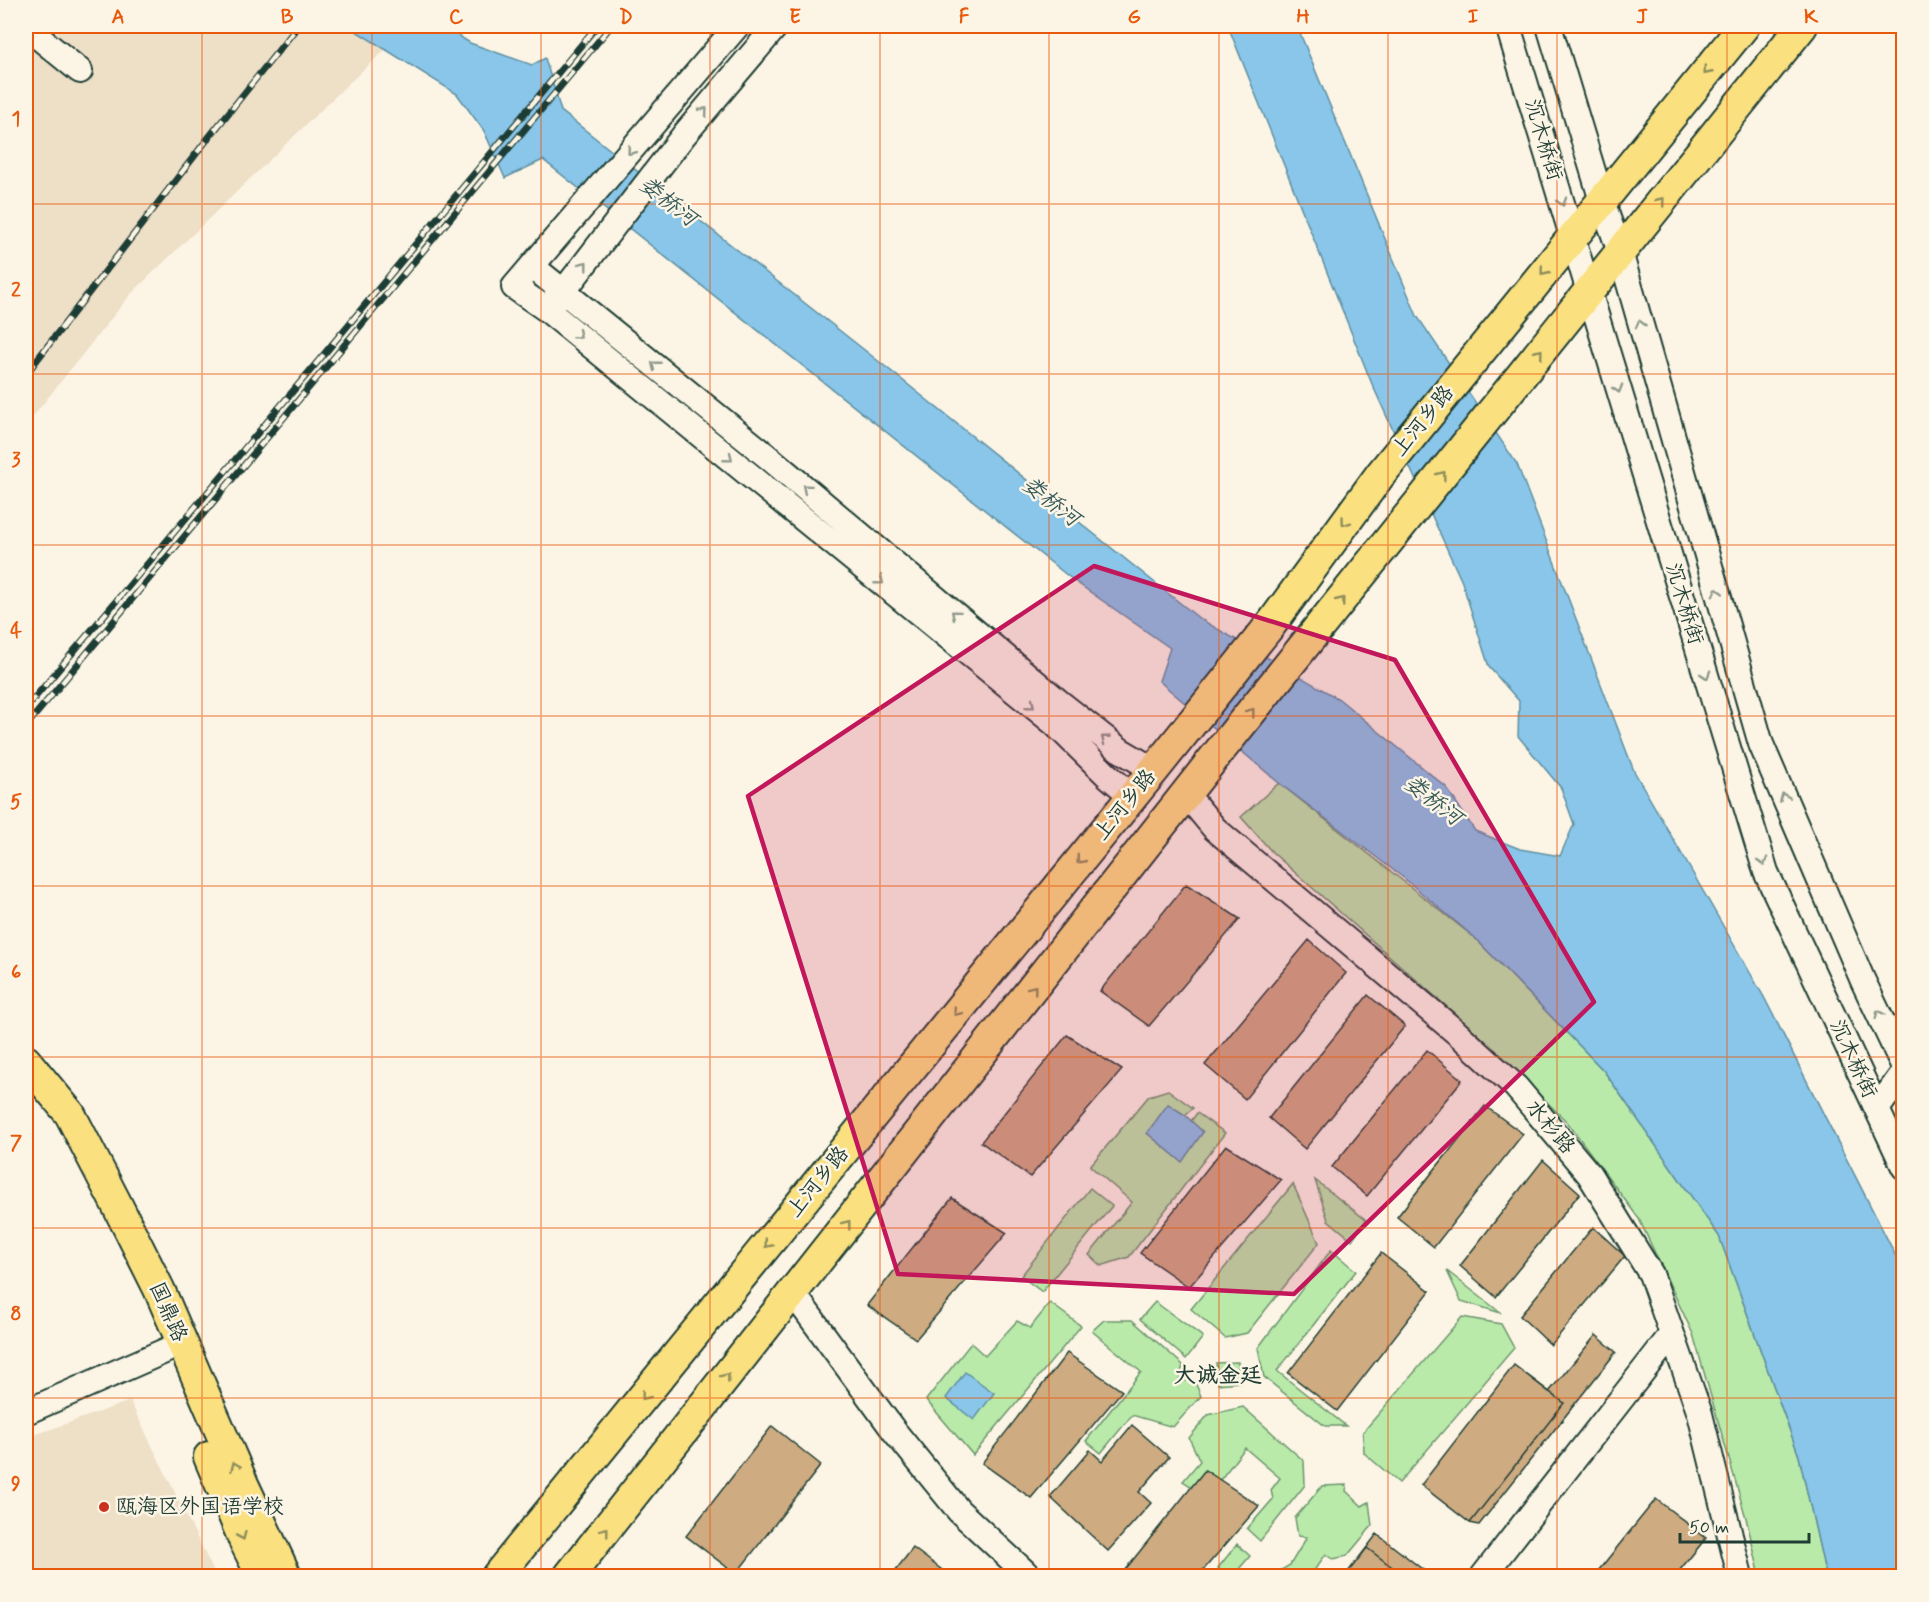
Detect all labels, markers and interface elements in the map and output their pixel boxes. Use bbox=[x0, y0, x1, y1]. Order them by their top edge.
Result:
text: A bbox=[111, 4, 125, 31]
text: B bbox=[281, 4, 294, 31]
text: C bbox=[449, 4, 464, 31]
text: D bbox=[619, 4, 633, 31]
text: E bbox=[789, 4, 801, 31]
text: F bbox=[959, 4, 970, 31]
text: G bbox=[1127, 4, 1141, 31]
text: H bbox=[1296, 4, 1310, 31]
text: I bbox=[1468, 4, 1478, 31]
text: J bbox=[1636, 4, 1648, 31]
text: K bbox=[1804, 4, 1819, 31]
one-way arrow bbox=[1703, 64, 1714, 75]
street label: 沉木桥街 bbox=[1517, 96, 1569, 184]
text: 1 bbox=[12, 106, 20, 133]
one-way arrow bbox=[697, 107, 708, 118]
one-way arrow bbox=[628, 144, 639, 155]
water label: 娄桥河 bbox=[633, 171, 705, 235]
one-way arrow bbox=[1555, 196, 1567, 207]
one-way arrow bbox=[1654, 196, 1665, 207]
one-way arrow bbox=[577, 261, 588, 272]
one-way arrow bbox=[1540, 264, 1551, 275]
text: 2 bbox=[11, 277, 21, 304]
one-way arrow bbox=[1634, 319, 1647, 329]
one-way arrow bbox=[571, 328, 582, 339]
one-way arrow bbox=[1532, 349, 1543, 360]
one-way arrow bbox=[650, 362, 661, 373]
street label: 上河乡路 bbox=[1386, 380, 1460, 462]
one-way arrow bbox=[1611, 383, 1623, 394]
text: 3 bbox=[11, 447, 21, 474]
one-way arrow bbox=[722, 451, 733, 462]
water label: 娄桥河 bbox=[1016, 471, 1088, 535]
one-way arrow bbox=[1435, 471, 1446, 482]
one-way arrow bbox=[802, 485, 813, 496]
one-way arrow bbox=[1342, 516, 1353, 527]
street label: 沉木桥街 bbox=[1658, 560, 1710, 648]
one-way arrow bbox=[873, 574, 884, 585]
one-way arrow bbox=[1712, 587, 1724, 598]
one-way arrow bbox=[1333, 597, 1344, 608]
one-way arrow bbox=[951, 611, 962, 622]
text: 4 bbox=[10, 618, 22, 645]
one-way arrow bbox=[1699, 669, 1711, 680]
one-way arrow bbox=[1024, 697, 1035, 708]
one-way arrow bbox=[1243, 708, 1254, 719]
one-way arrow bbox=[1101, 735, 1112, 746]
street label: 上河乡路 bbox=[1088, 764, 1162, 846]
water label: 娄桥河 bbox=[1398, 770, 1470, 834]
text: 5 bbox=[10, 789, 22, 816]
one-way arrow bbox=[1779, 792, 1791, 803]
one-way arrow bbox=[1076, 853, 1087, 864]
one-way arrow bbox=[1756, 856, 1768, 867]
text: 6 bbox=[11, 959, 21, 986]
one-way arrow bbox=[1025, 984, 1036, 995]
one-way arrow bbox=[953, 1005, 964, 1016]
one-way arrow bbox=[1874, 1010, 1886, 1021]
street label: 沉木桥街 bbox=[1823, 1015, 1883, 1103]
street label: 水杉路 bbox=[1519, 1094, 1581, 1160]
text: 7 bbox=[10, 1130, 22, 1157]
street label: 上河乡路 bbox=[781, 1141, 855, 1223]
one-way arrow bbox=[839, 1220, 850, 1231]
one-way arrow bbox=[764, 1237, 775, 1248]
street label: 国鼎路 bbox=[142, 1278, 194, 1346]
text: 8 bbox=[10, 1301, 22, 1328]
district label: 大诚金廷 bbox=[1174, 1362, 1262, 1390]
one-way arrow bbox=[719, 1373, 730, 1384]
one-way arrow bbox=[641, 1389, 652, 1400]
one-way arrow bbox=[231, 1462, 243, 1473]
text: 9 bbox=[11, 1471, 21, 1498]
place label: 瓯海区外国语学校 bbox=[116, 1493, 284, 1521]
marker: 瓯海区外国语学校 bbox=[97, 1500, 111, 1514]
scale bar bbox=[1680, 1506, 1809, 1544]
text: 50 m bbox=[1689, 1516, 1729, 1540]
one-way arrow bbox=[598, 1526, 609, 1537]
one-way arrow bbox=[235, 1529, 247, 1540]

